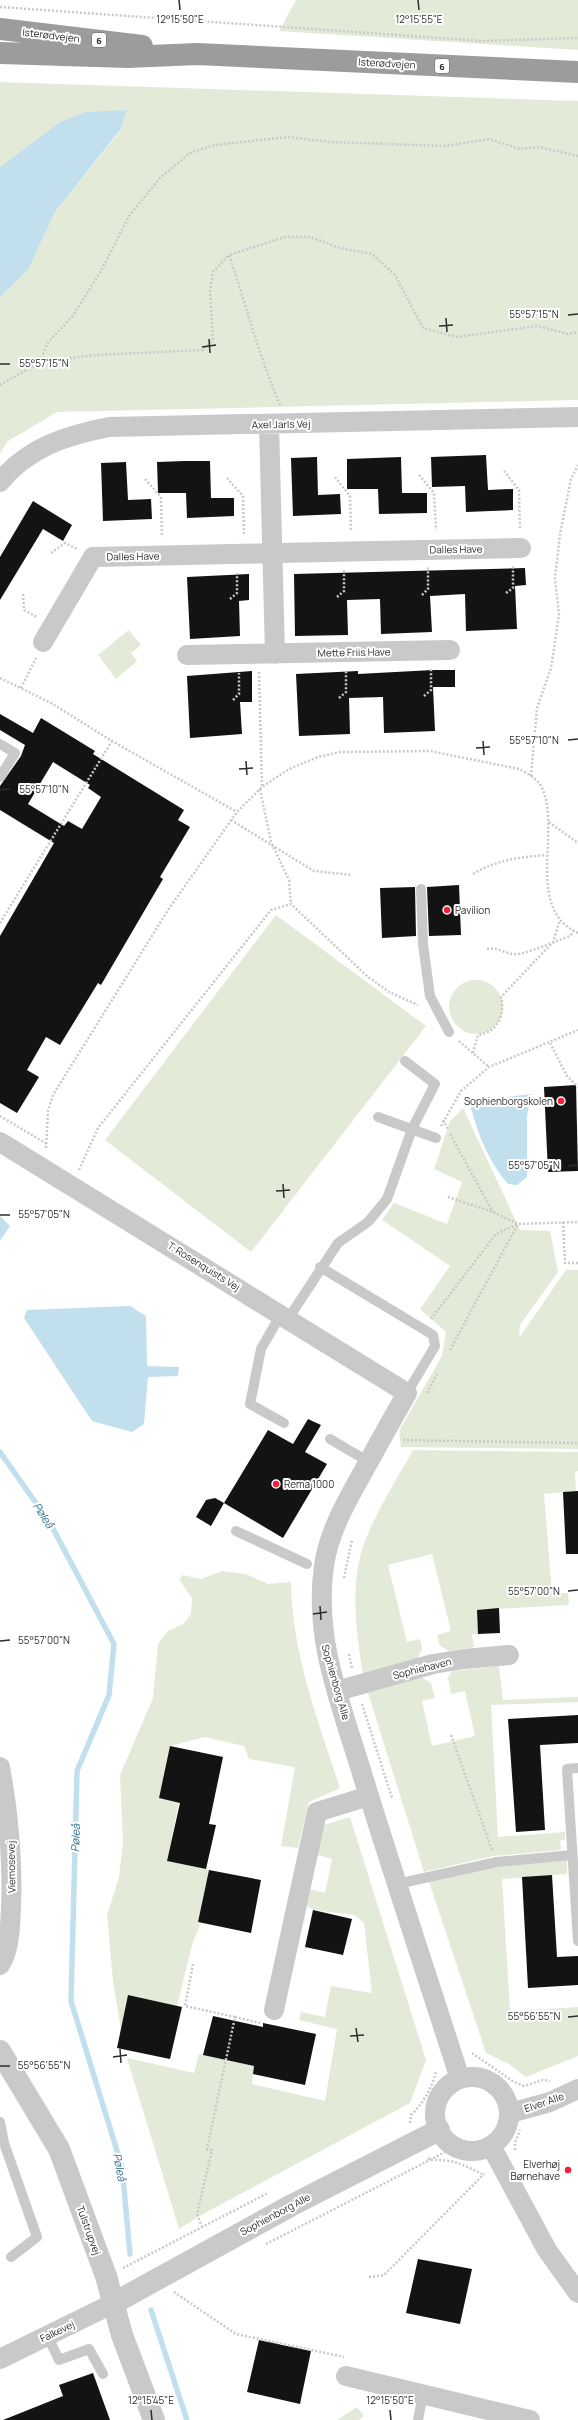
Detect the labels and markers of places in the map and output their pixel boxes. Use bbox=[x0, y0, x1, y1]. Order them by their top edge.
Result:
place label: Pavilion bbox=[455, 903, 490, 917]
marker: Pavilion bbox=[442, 905, 452, 915]
place label: Sophienborgskolen bbox=[464, 1094, 553, 1108]
marker: Sophienborgskolen bbox=[556, 1096, 566, 1106]
place label: Rema 1000 bbox=[284, 1477, 334, 1491]
marker: Rema 1000 bbox=[271, 1479, 281, 1489]
place label: Elverhøj Børnehave bbox=[511, 2157, 560, 2183]
marker: Elverhøj Børnehave bbox=[563, 2165, 573, 2175]

